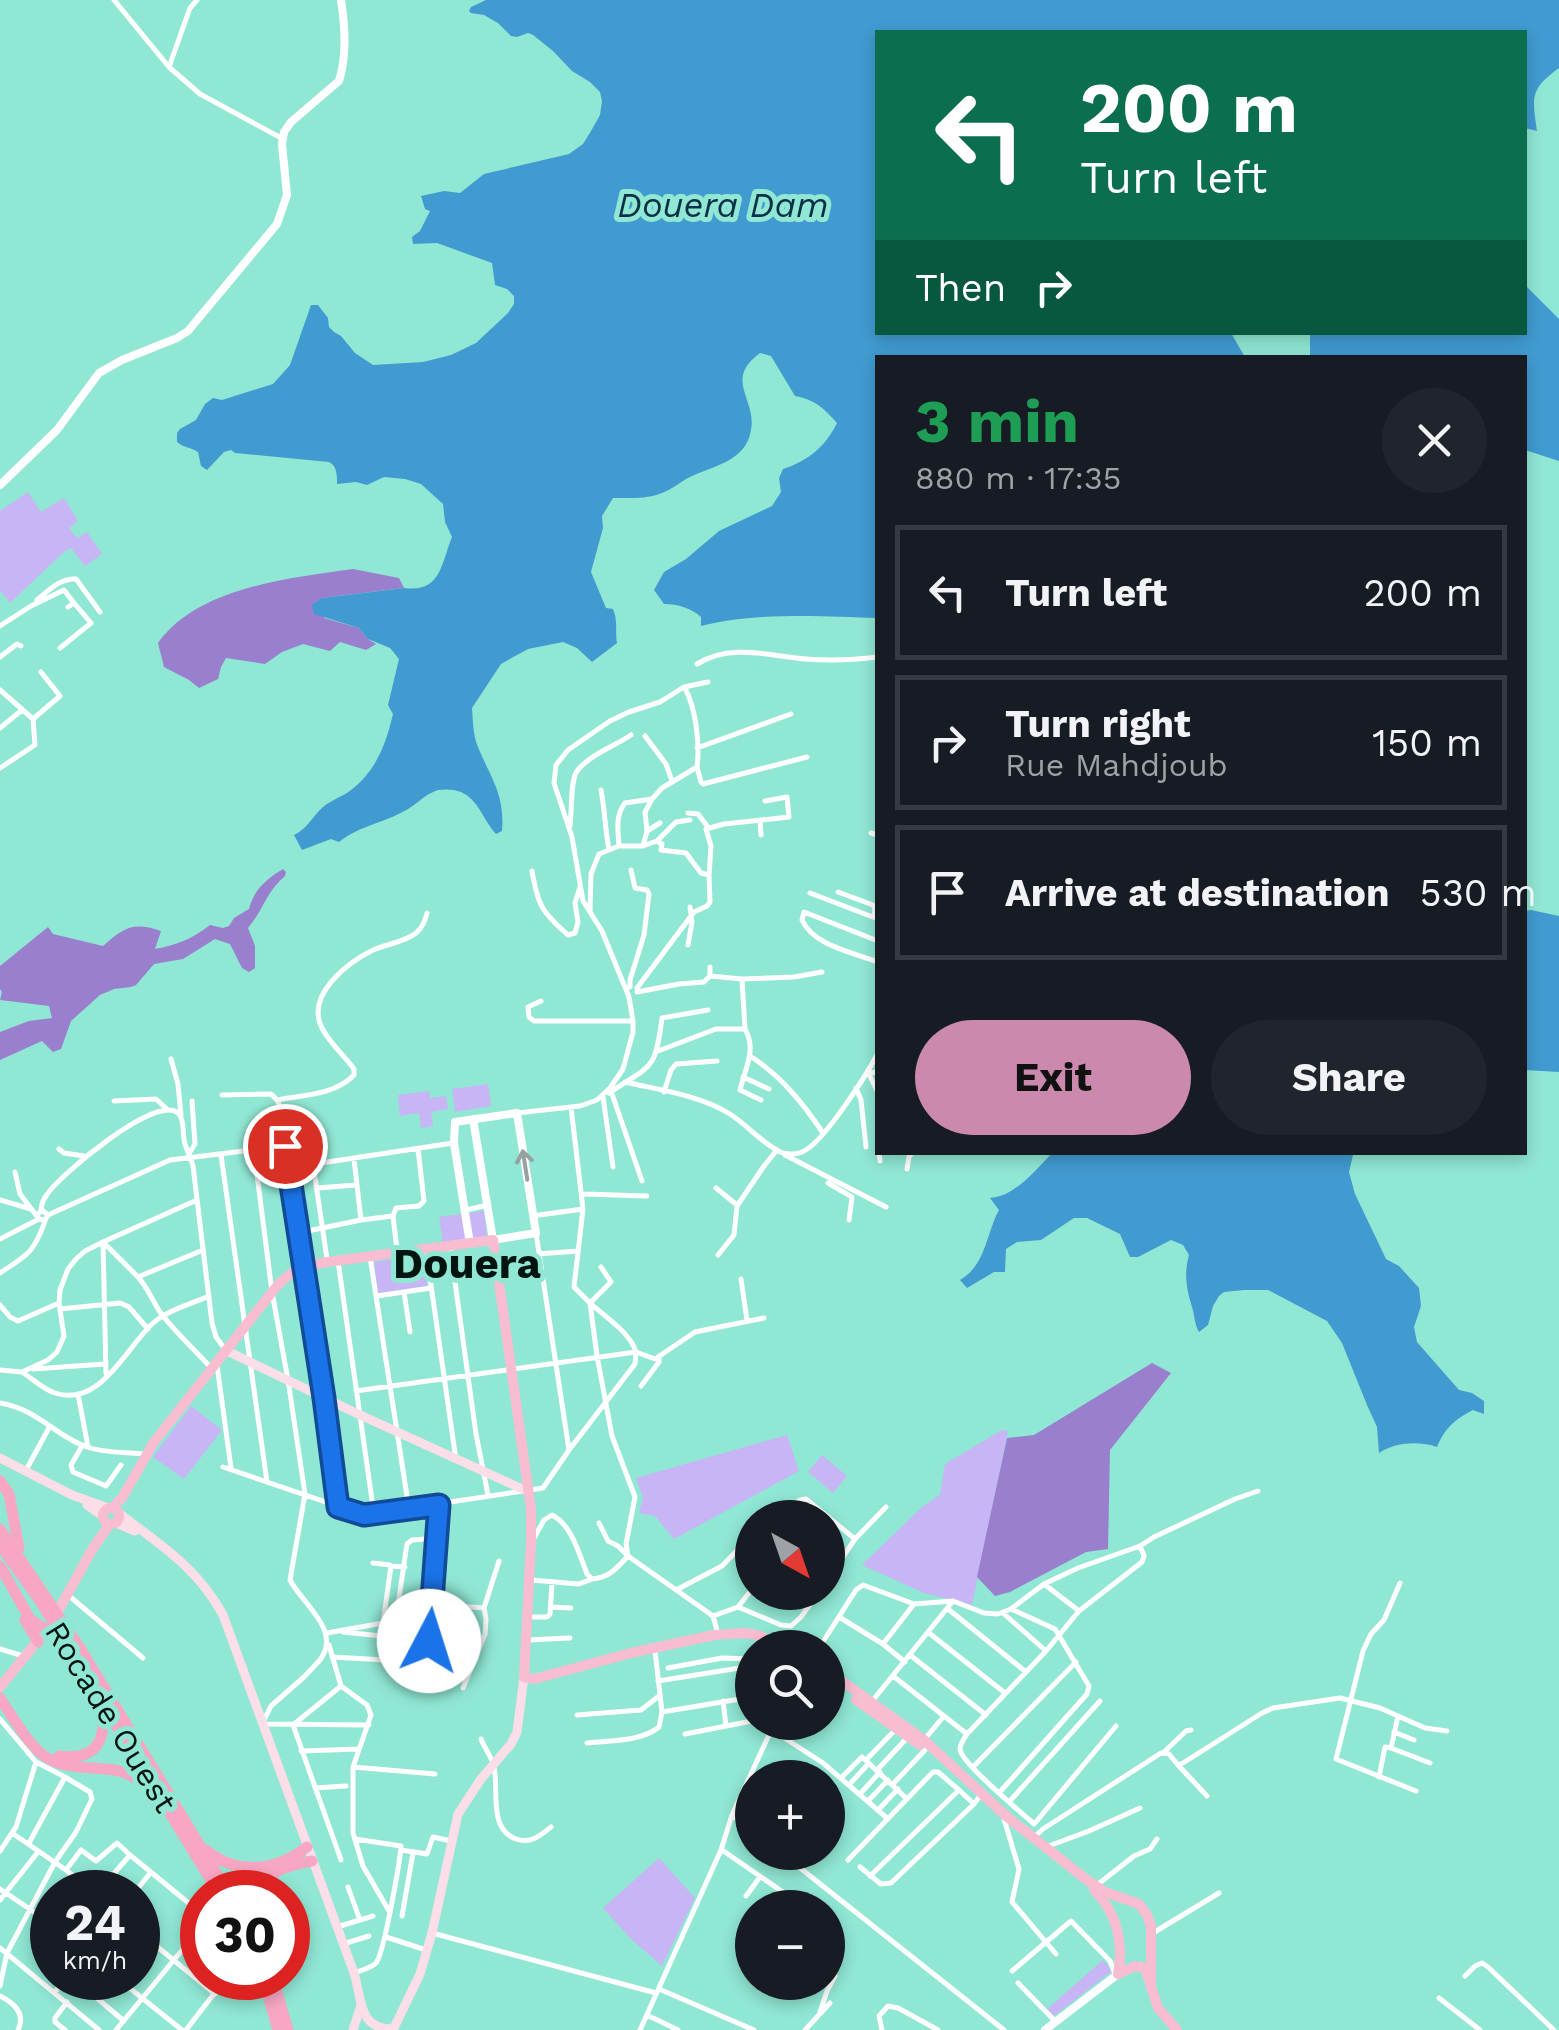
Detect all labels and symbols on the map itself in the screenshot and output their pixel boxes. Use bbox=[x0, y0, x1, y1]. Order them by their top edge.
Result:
water label: Douera Dam bbox=[617, 184, 829, 226]
pin bbox=[243, 1104, 328, 1189]
one-way arrow bbox=[516, 1149, 534, 1181]
district label: Douera bbox=[393, 1239, 542, 1288]
north arrow bbox=[735, 1500, 845, 1610]
position arrow bbox=[377, 1589, 481, 1693]
street label: Rocade Ouest bbox=[37, 1615, 185, 1819]
speed limit sign: 30 bbox=[180, 1870, 310, 2000]

